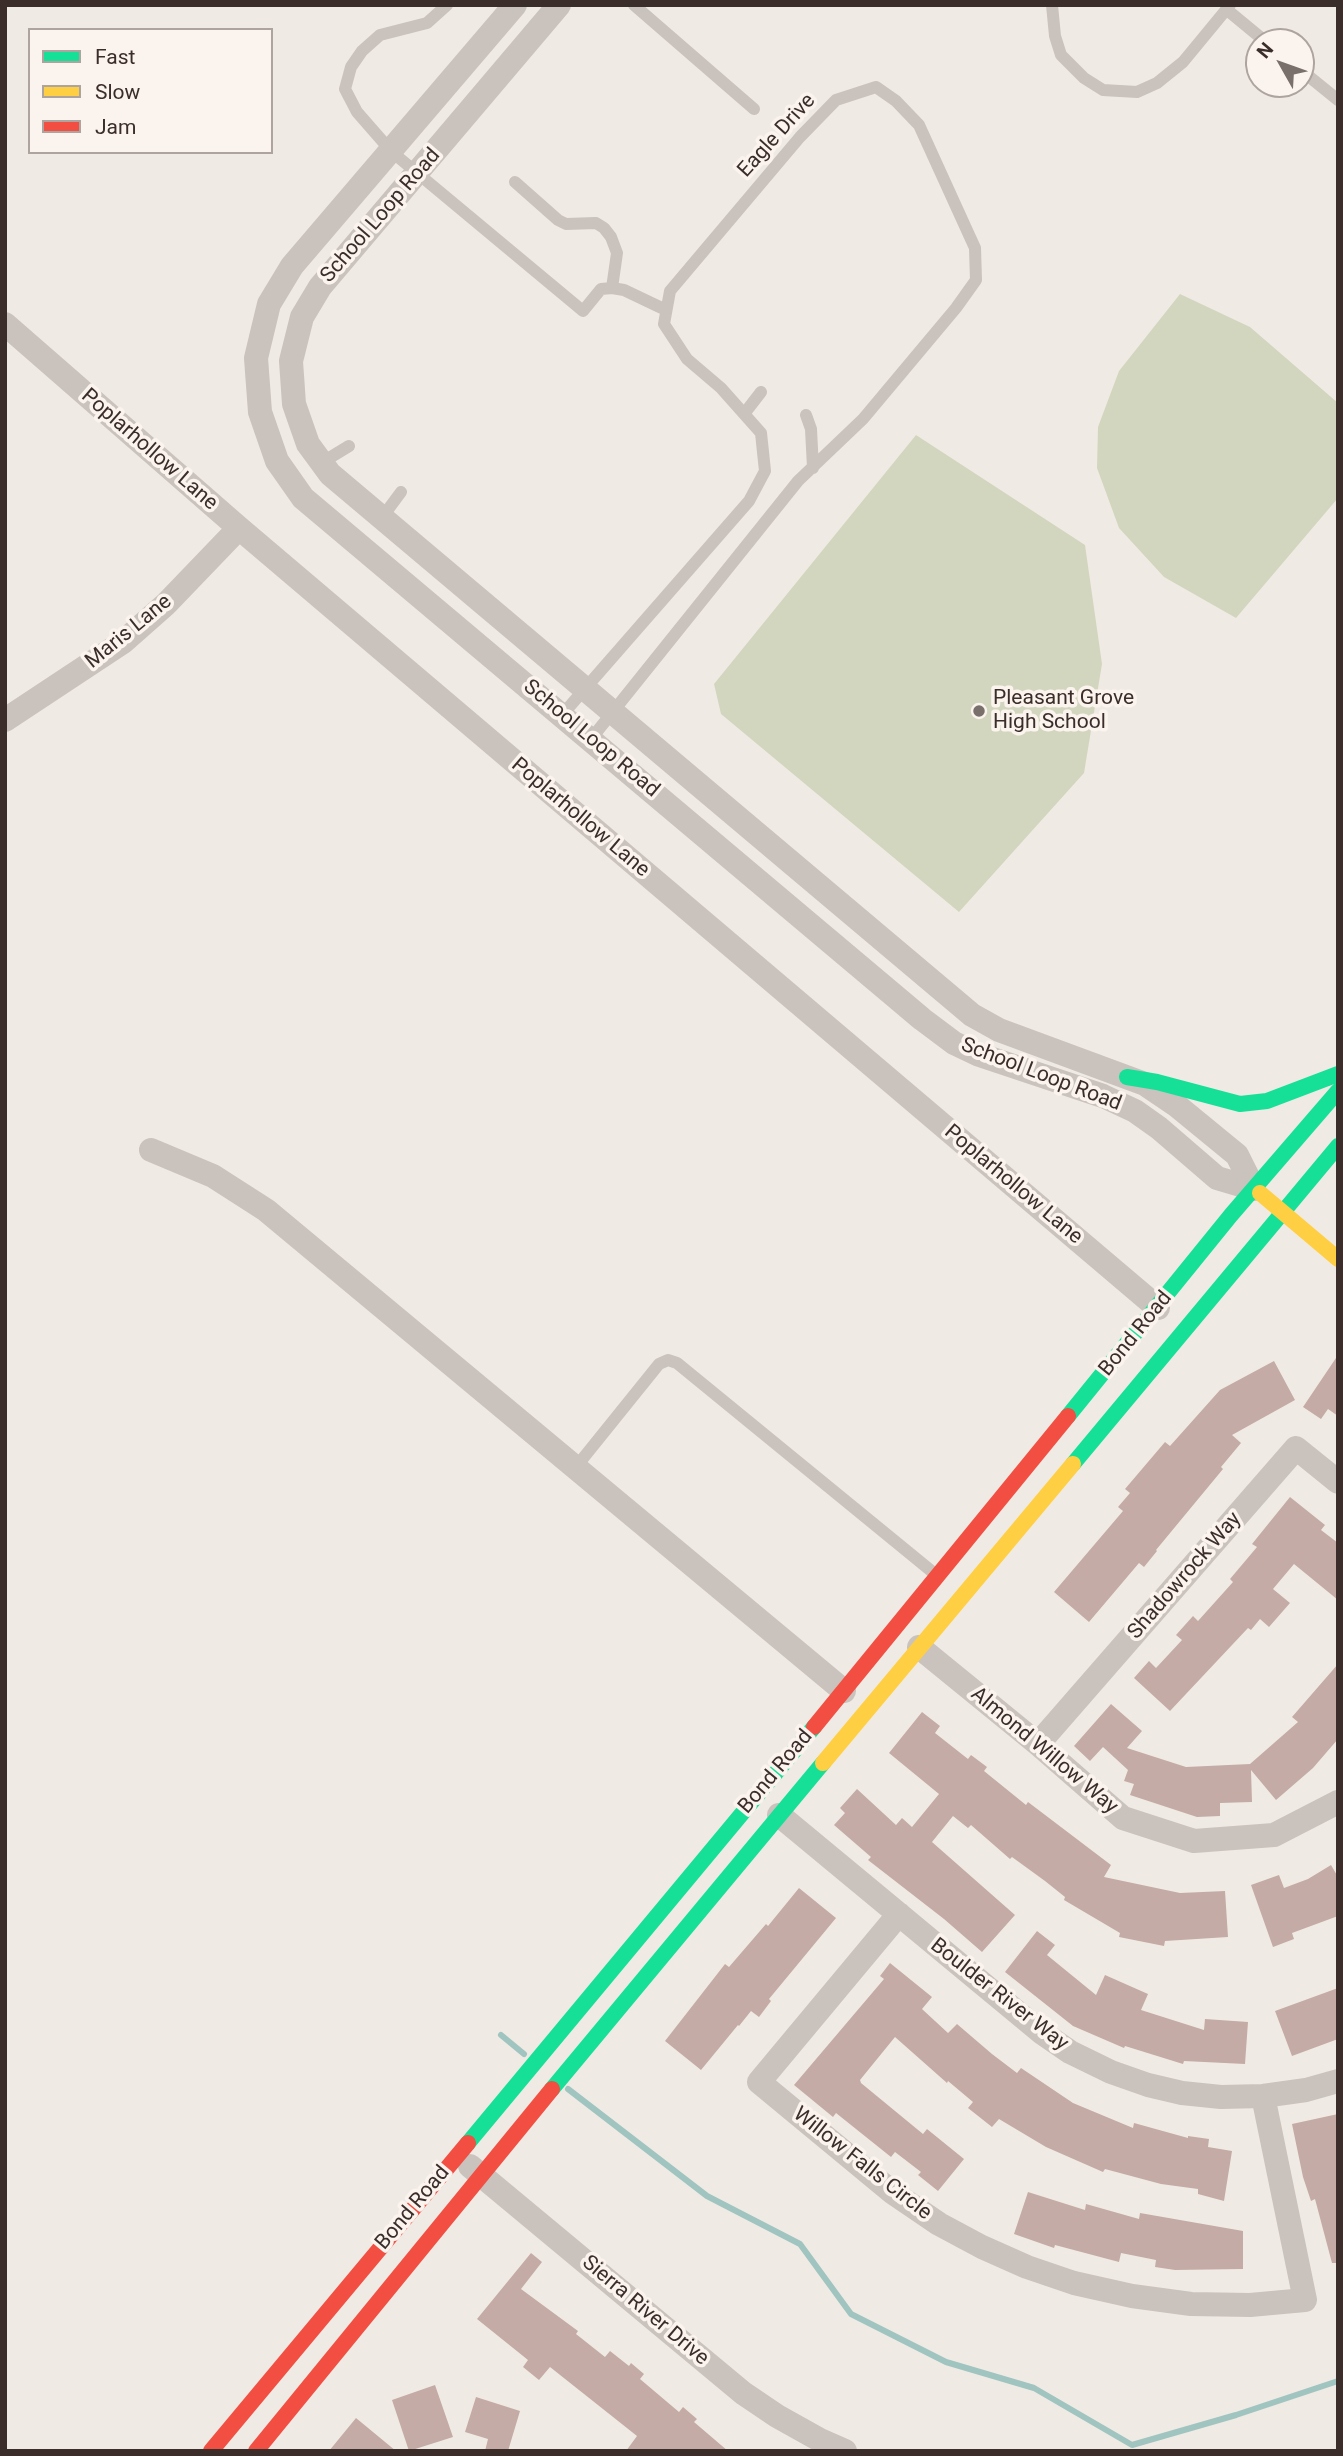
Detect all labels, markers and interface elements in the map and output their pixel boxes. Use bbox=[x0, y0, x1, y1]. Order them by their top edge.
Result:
legend bbox=[28, 28, 273, 154]
north arrow bbox=[1245, 28, 1315, 98]
text: N bbox=[1252, 38, 1278, 63]
text: Fast bbox=[95, 45, 135, 69]
text: Slow bbox=[95, 80, 140, 104]
street label: Eagle Drive bbox=[733, 89, 821, 183]
text: Jam bbox=[95, 115, 136, 139]
street label: School Loop Road bbox=[316, 144, 446, 288]
street label: Poplarhollow Lane bbox=[76, 384, 222, 516]
street label: Maris Lane bbox=[81, 590, 177, 674]
street label: School Loop Road bbox=[518, 675, 664, 803]
place label: Pleasant Grove High School bbox=[993, 686, 1134, 736]
marker: Pleasant Grove High School bbox=[971, 703, 987, 719]
street label: Poplarhollow Lane bbox=[506, 753, 654, 883]
street label: School Loop Road bbox=[957, 1033, 1125, 1117]
street label: Poplarhollow Lane bbox=[939, 1120, 1087, 1250]
street label: Bond Road bbox=[1094, 1286, 1178, 1382]
street label: Shadowrock Way bbox=[1123, 1507, 1247, 1645]
street label: Almond Willow Way bbox=[965, 1682, 1123, 1820]
street label: Bond Road bbox=[734, 1725, 818, 1819]
street label: Boulder River Way bbox=[925, 1933, 1073, 2057]
street label: Willow Falls Circle bbox=[788, 2102, 936, 2226]
street label: Bond Road bbox=[371, 2161, 455, 2255]
street label: Sierra River Drive bbox=[576, 2251, 714, 2371]

